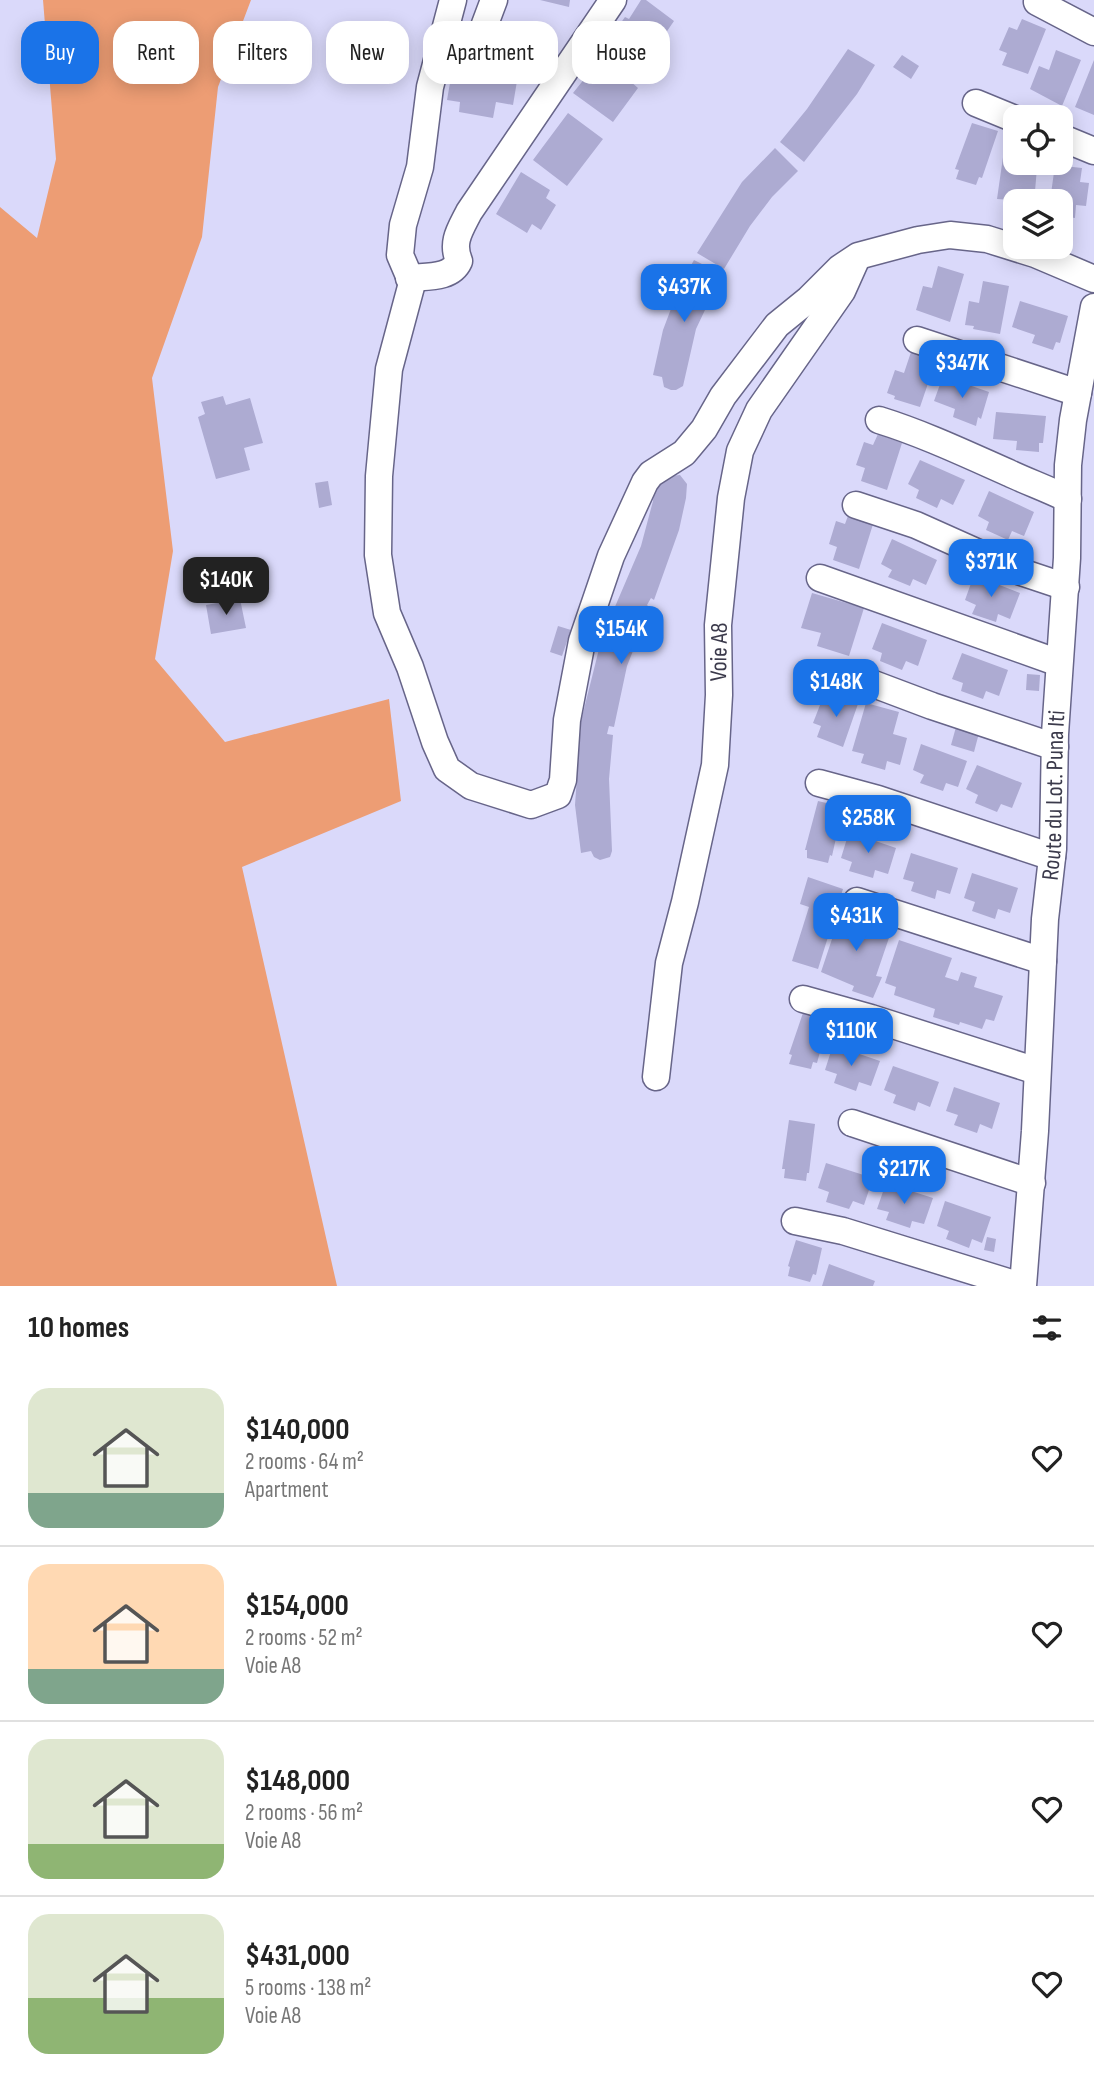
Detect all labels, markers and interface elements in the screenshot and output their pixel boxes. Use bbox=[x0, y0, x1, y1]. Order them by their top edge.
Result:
chip: Buy bbox=[21, 21, 99, 84]
chip: Rent bbox=[113, 21, 199, 84]
chip: Filters bbox=[213, 21, 312, 84]
chip: New bbox=[326, 21, 409, 84]
chip: Apartment bbox=[423, 21, 558, 84]
chip: House bbox=[572, 21, 670, 84]
map controls bbox=[1003, 105, 1073, 259]
button: locate bbox=[1003, 105, 1073, 175]
button: layers bbox=[1003, 189, 1073, 259]
pin: $437K bbox=[635, 264, 733, 324]
text: $437K bbox=[657, 273, 711, 301]
pin: $347K bbox=[913, 340, 1011, 400]
text: $347K bbox=[935, 349, 989, 377]
pin: $371K bbox=[942, 540, 1040, 599]
text: $371K bbox=[965, 548, 1017, 576]
pin: $140K bbox=[177, 558, 275, 617]
text: $140K bbox=[199, 566, 253, 594]
pin: $154K bbox=[572, 606, 670, 666]
text: $154K bbox=[595, 615, 648, 643]
street label: Voie A8 bbox=[704, 622, 734, 682]
pin: $148K bbox=[787, 660, 885, 719]
text: $148K bbox=[809, 668, 863, 696]
street label: Route du Lot. Puna Iti bbox=[1035, 709, 1071, 882]
pin: $258K bbox=[819, 796, 917, 855]
text: $258K bbox=[841, 804, 895, 832]
pin: $431K bbox=[807, 894, 905, 953]
text: $431K bbox=[829, 902, 883, 930]
pin: $110K bbox=[802, 1009, 900, 1068]
text: $110K bbox=[825, 1017, 877, 1045]
pin: $217K bbox=[855, 1146, 953, 1206]
text: $217K bbox=[878, 1155, 930, 1183]
icon: filters bbox=[1028, 1309, 1066, 1347]
text: 10 homes bbox=[28, 1310, 129, 1346]
text: $140,000 bbox=[245, 1412, 350, 1448]
icon: home bbox=[84, 1416, 168, 1500]
icon: heart bbox=[1028, 1439, 1066, 1477]
text: 2 rooms · 64 m² bbox=[245, 1448, 364, 1476]
text: Apartment bbox=[245, 1476, 329, 1504]
text: $154,000 bbox=[245, 1588, 349, 1624]
icon: home bbox=[84, 1592, 168, 1676]
icon: heart bbox=[1028, 1615, 1066, 1653]
text: 2 rooms · 52 m² bbox=[245, 1624, 363, 1652]
text: Voie A8 bbox=[245, 1652, 301, 1680]
text: $148,000 bbox=[245, 1763, 350, 1799]
icon: home bbox=[84, 1767, 168, 1851]
icon: heart bbox=[1028, 1790, 1066, 1828]
text: 2 rooms · 56 m² bbox=[245, 1799, 363, 1827]
text: Voie A8 bbox=[245, 1827, 301, 1855]
text: $431,000 bbox=[245, 1938, 350, 1974]
icon: home bbox=[84, 1942, 168, 2026]
icon: heart bbox=[1028, 1965, 1066, 2003]
text: 5 rooms · 138 m² bbox=[245, 1974, 371, 2002]
text: Voie A8 bbox=[245, 2002, 301, 2030]

